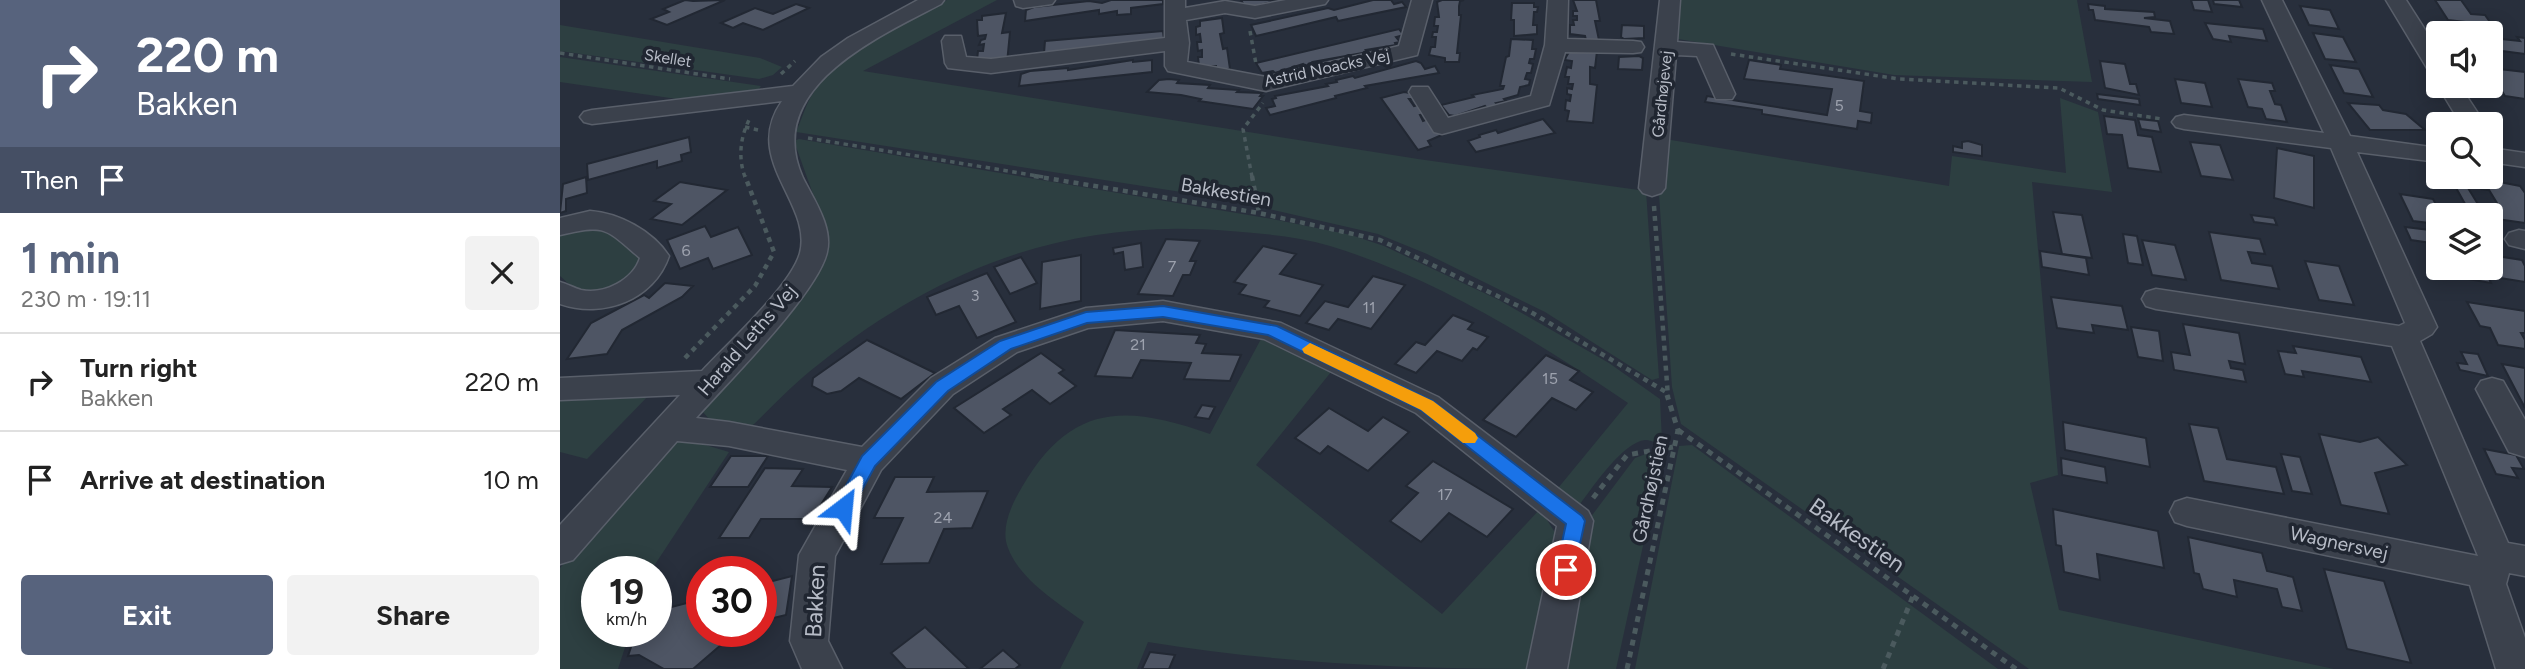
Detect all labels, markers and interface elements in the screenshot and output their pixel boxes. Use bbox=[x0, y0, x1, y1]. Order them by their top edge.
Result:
map controls bbox=[2426, 21, 2503, 280]
button: sound bbox=[2426, 21, 2503, 98]
text: 220 m bbox=[136, 25, 279, 84]
icon: right bbox=[21, 28, 112, 119]
street label: Skellet bbox=[643, 45, 693, 71]
street label: Astrid Noacks Vej bbox=[1262, 45, 1392, 91]
street label: Gårdhøjevej bbox=[1648, 50, 1676, 138]
text: Bakken bbox=[136, 85, 238, 123]
house number: 5 bbox=[1834, 96, 1844, 115]
button: search bbox=[2426, 112, 2503, 189]
icon: arrive bbox=[93, 161, 131, 199]
text: Then bbox=[21, 164, 79, 196]
street label: Bakkestien bbox=[1179, 173, 1273, 211]
button: layers bbox=[2426, 203, 2503, 280]
text: 1 min bbox=[21, 233, 120, 284]
button: close bbox=[465, 236, 539, 310]
house number: 6 bbox=[681, 241, 691, 260]
house number: 7 bbox=[1168, 257, 1177, 276]
street label: Harald Leths Vej bbox=[693, 280, 801, 400]
text: 230 m · 19:11 bbox=[21, 285, 151, 313]
house number: 3 bbox=[971, 286, 979, 305]
house number: 11 bbox=[1362, 298, 1376, 317]
house number: 21 bbox=[1130, 335, 1146, 354]
text: Turn right bbox=[80, 352, 197, 384]
icon: right bbox=[21, 363, 59, 401]
text: 220 m bbox=[465, 366, 539, 398]
house number: 15 bbox=[1542, 369, 1558, 388]
text: Bakken bbox=[80, 384, 153, 412]
street label: Gårdhøjstien bbox=[1627, 433, 1673, 545]
icon: arrive bbox=[21, 461, 59, 499]
text: Arrive at destination bbox=[80, 464, 325, 496]
text: 10 m bbox=[483, 464, 539, 496]
position arrow bbox=[806, 471, 880, 545]
house number: 17 bbox=[1437, 485, 1453, 504]
street label: Bakkestien bbox=[1804, 492, 1910, 578]
house number: 24 bbox=[934, 508, 952, 527]
street label: Wagnersvej bbox=[2288, 521, 2390, 565]
pin bbox=[1536, 540, 1596, 600]
icon: arrive bbox=[1547, 551, 1585, 589]
speed limit sign: 30 bbox=[686, 556, 777, 647]
street label: Bakken bbox=[799, 564, 831, 638]
text: 19 bbox=[609, 571, 644, 613]
button: Exit bbox=[21, 575, 273, 655]
button: Share bbox=[287, 575, 539, 655]
text: km/h bbox=[606, 608, 647, 630]

